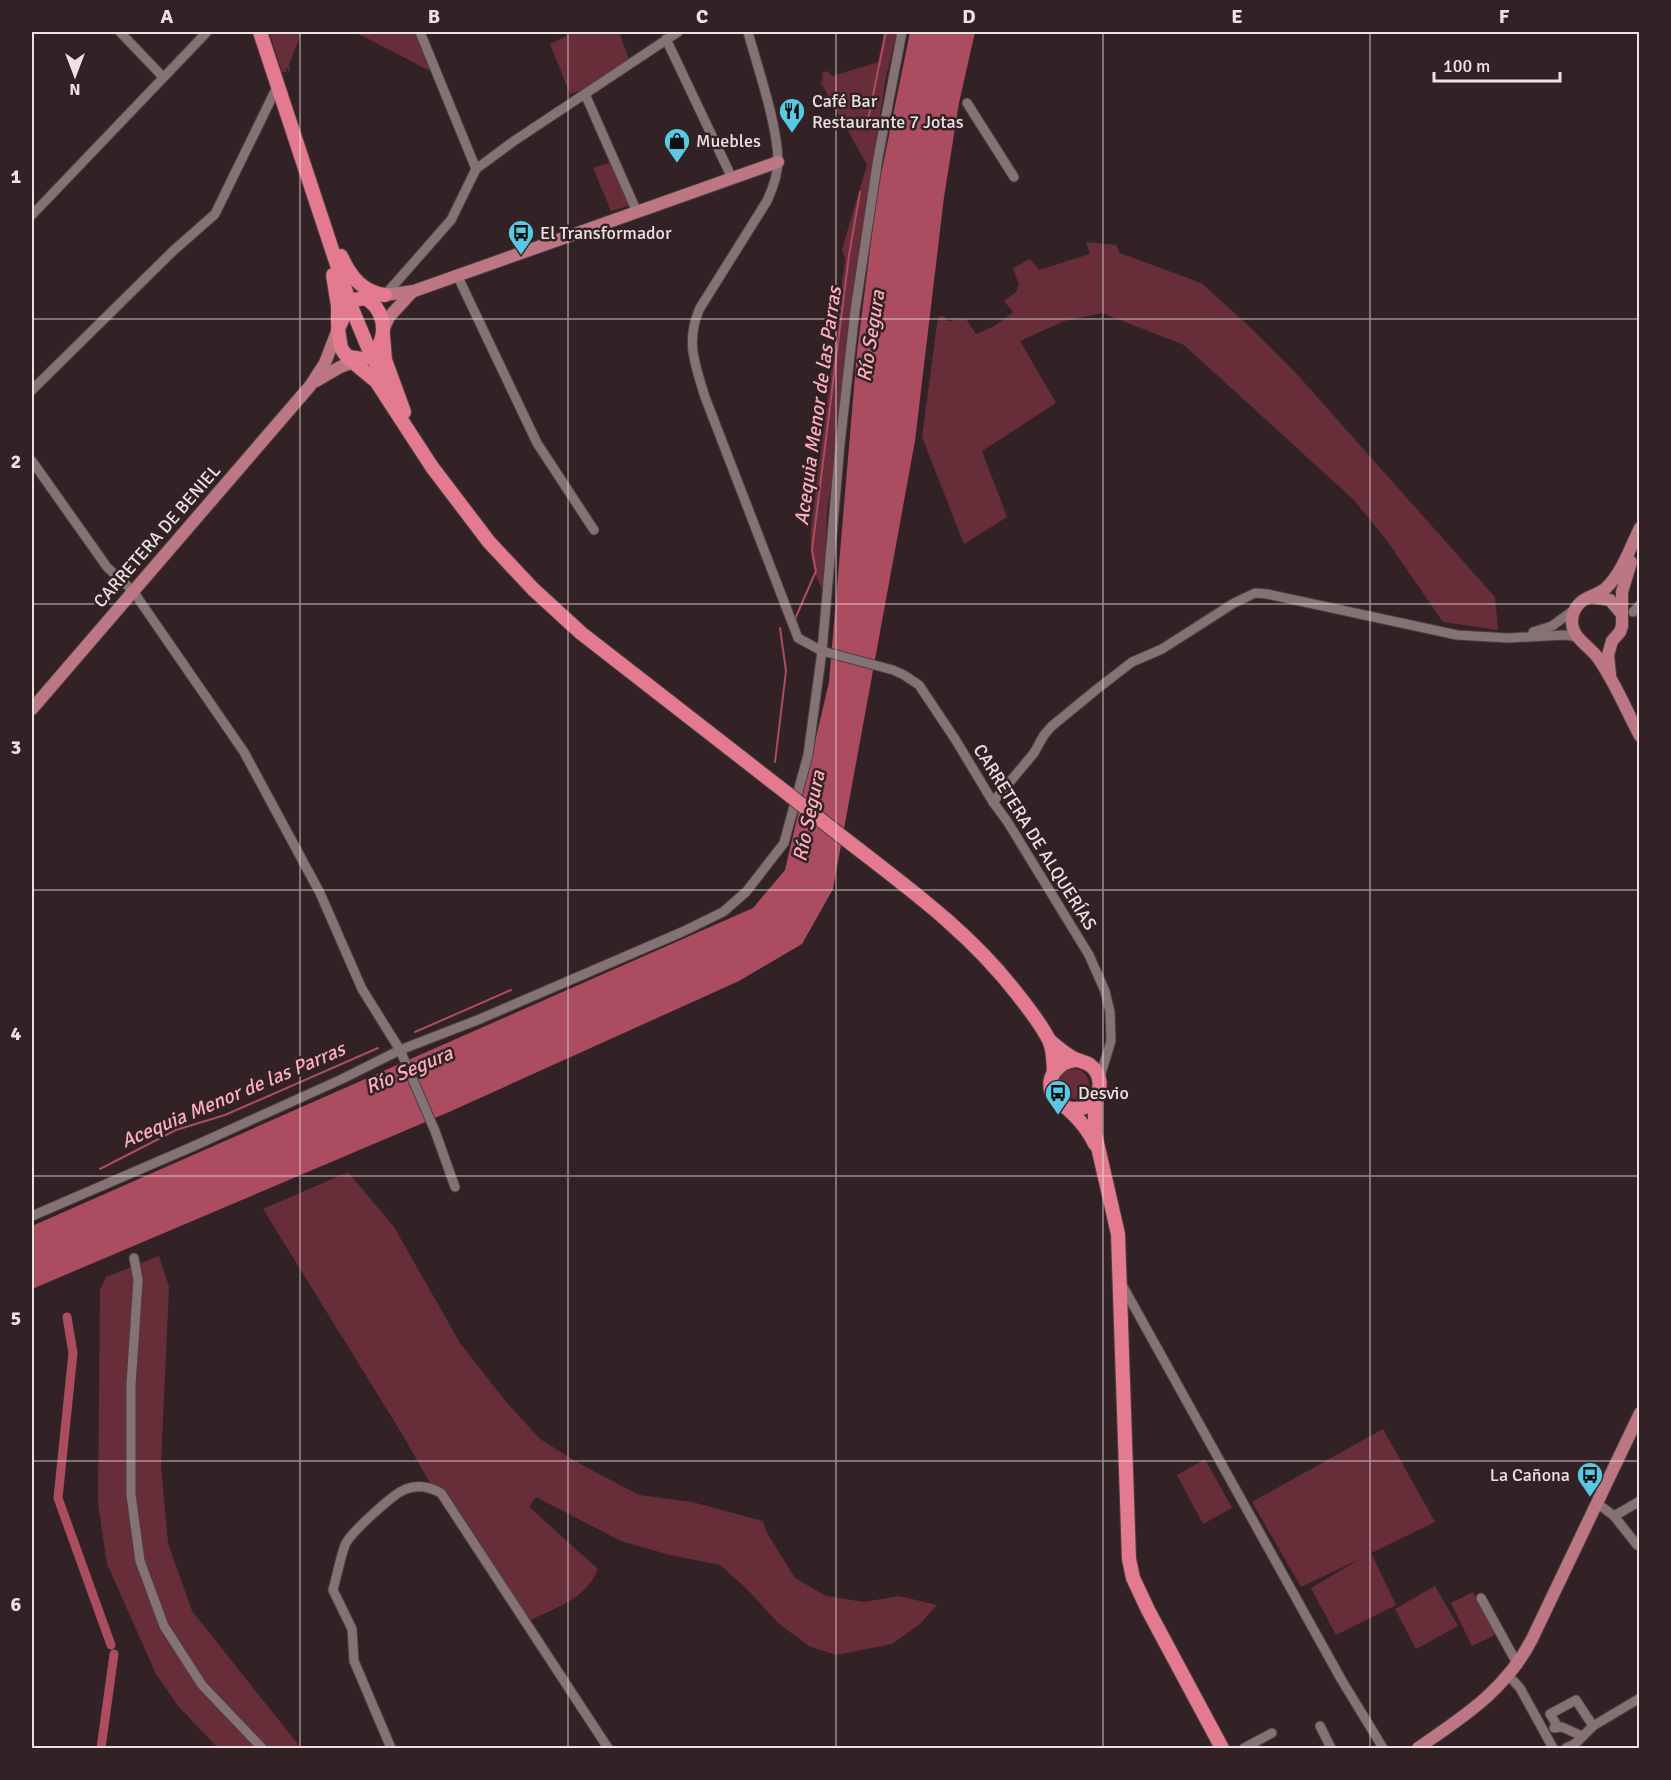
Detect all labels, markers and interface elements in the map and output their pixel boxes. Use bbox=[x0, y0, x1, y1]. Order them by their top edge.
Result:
text: A bbox=[161, 4, 174, 29]
text: B bbox=[428, 4, 440, 29]
text: C bbox=[696, 4, 708, 29]
text: D bbox=[962, 4, 976, 29]
text: E bbox=[1231, 4, 1243, 29]
text: F bbox=[1499, 4, 1510, 29]
north arrow bbox=[45, 45, 105, 105]
scale bar bbox=[1434, 45, 1560, 83]
text: 100 m bbox=[1443, 55, 1490, 77]
text: N bbox=[69, 79, 81, 99]
place label: Café Bar Restaurante 7 Jotas bbox=[812, 90, 964, 133]
restaurant icon: Café Bar Restaurante 7 Jotas bbox=[777, 96, 807, 134]
shop icon: Muebles bbox=[662, 126, 692, 164]
place label: Muebles bbox=[696, 130, 761, 152]
text: 1 bbox=[11, 164, 22, 189]
bus stop icon: El Transformador bbox=[506, 218, 536, 256]
place label: El Transformador bbox=[540, 222, 672, 244]
water label: Acequia Menor de las Parras bbox=[789, 283, 847, 527]
water label: Río Segura bbox=[851, 288, 891, 383]
text: 2 bbox=[11, 449, 21, 474]
street label: CARRETERA DE BENIEL bbox=[89, 460, 225, 612]
text: 3 bbox=[11, 735, 21, 760]
street label: CARRETERA DE ALQUERÍAS bbox=[969, 740, 1101, 934]
water label: Río Segura bbox=[787, 767, 831, 864]
text: 4 bbox=[11, 1021, 22, 1046]
water label: Acequia Menor de las Parras bbox=[117, 1036, 351, 1154]
water label: Río Segura bbox=[362, 1040, 457, 1100]
bus stop icon: Desvio bbox=[1043, 1078, 1073, 1116]
place label: Desvio bbox=[1078, 1082, 1129, 1104]
text: 5 bbox=[11, 1306, 21, 1331]
bus stop icon: La Cañona bbox=[1575, 1460, 1605, 1498]
place label: La Cañona bbox=[1490, 1464, 1570, 1486]
text: 6 bbox=[11, 1592, 22, 1617]

